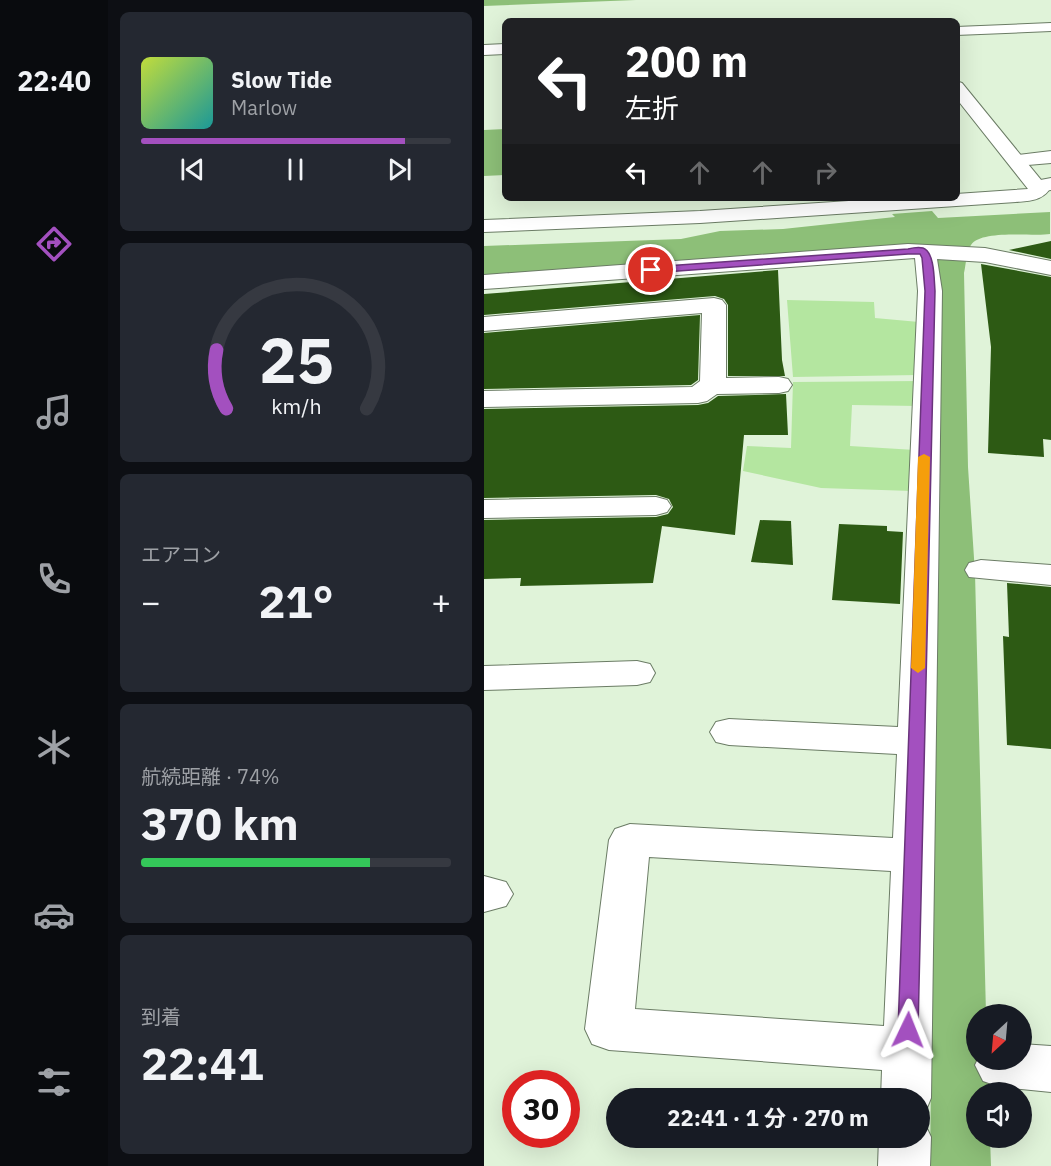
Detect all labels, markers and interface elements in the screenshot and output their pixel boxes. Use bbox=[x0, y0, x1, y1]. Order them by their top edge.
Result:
text: 200 m bbox=[625, 34, 748, 89]
icon: left bbox=[526, 42, 604, 120]
text: 22:40 bbox=[17, 63, 91, 98]
text: Slow Tide bbox=[231, 65, 332, 94]
text: 左折 bbox=[625, 90, 679, 125]
text: Marlow bbox=[231, 94, 297, 121]
icon: previous bbox=[176, 153, 209, 186]
icon: pause bbox=[279, 153, 312, 186]
icon: next bbox=[383, 153, 416, 186]
icon: left bbox=[620, 156, 653, 189]
icon: ahead bbox=[683, 156, 716, 189]
icon: ahead bbox=[746, 156, 779, 189]
icon: right bbox=[809, 156, 842, 189]
icon: directions bbox=[33, 223, 75, 265]
pin bbox=[625, 244, 676, 295]
icon: arrive bbox=[634, 253, 667, 286]
text: 25 bbox=[259, 319, 333, 400]
icon: music bbox=[33, 391, 75, 433]
text: km/h bbox=[271, 393, 321, 421]
text: エアコン bbox=[141, 541, 221, 568]
icon: phone bbox=[33, 558, 75, 600]
text: 21° bbox=[258, 572, 334, 630]
text: − bbox=[141, 580, 161, 623]
text: + bbox=[431, 580, 451, 623]
icon: climate bbox=[33, 726, 75, 768]
text: 航続距離 · 74% bbox=[141, 763, 280, 790]
text: 370 km bbox=[141, 794, 299, 852]
icon: car bbox=[33, 894, 75, 936]
position arrow bbox=[876, 998, 940, 1062]
text: 到着 bbox=[141, 1003, 181, 1030]
north arrow bbox=[966, 1004, 1032, 1070]
map controls bbox=[966, 1004, 1032, 1148]
text: 22:41 bbox=[141, 1034, 264, 1092]
icon: filters bbox=[33, 1061, 75, 1103]
speed limit sign: 30 bbox=[502, 1070, 580, 1148]
button: sound bbox=[966, 1082, 1032, 1148]
text: 22:41 · 1 分 · 270 m bbox=[667, 1103, 869, 1132]

